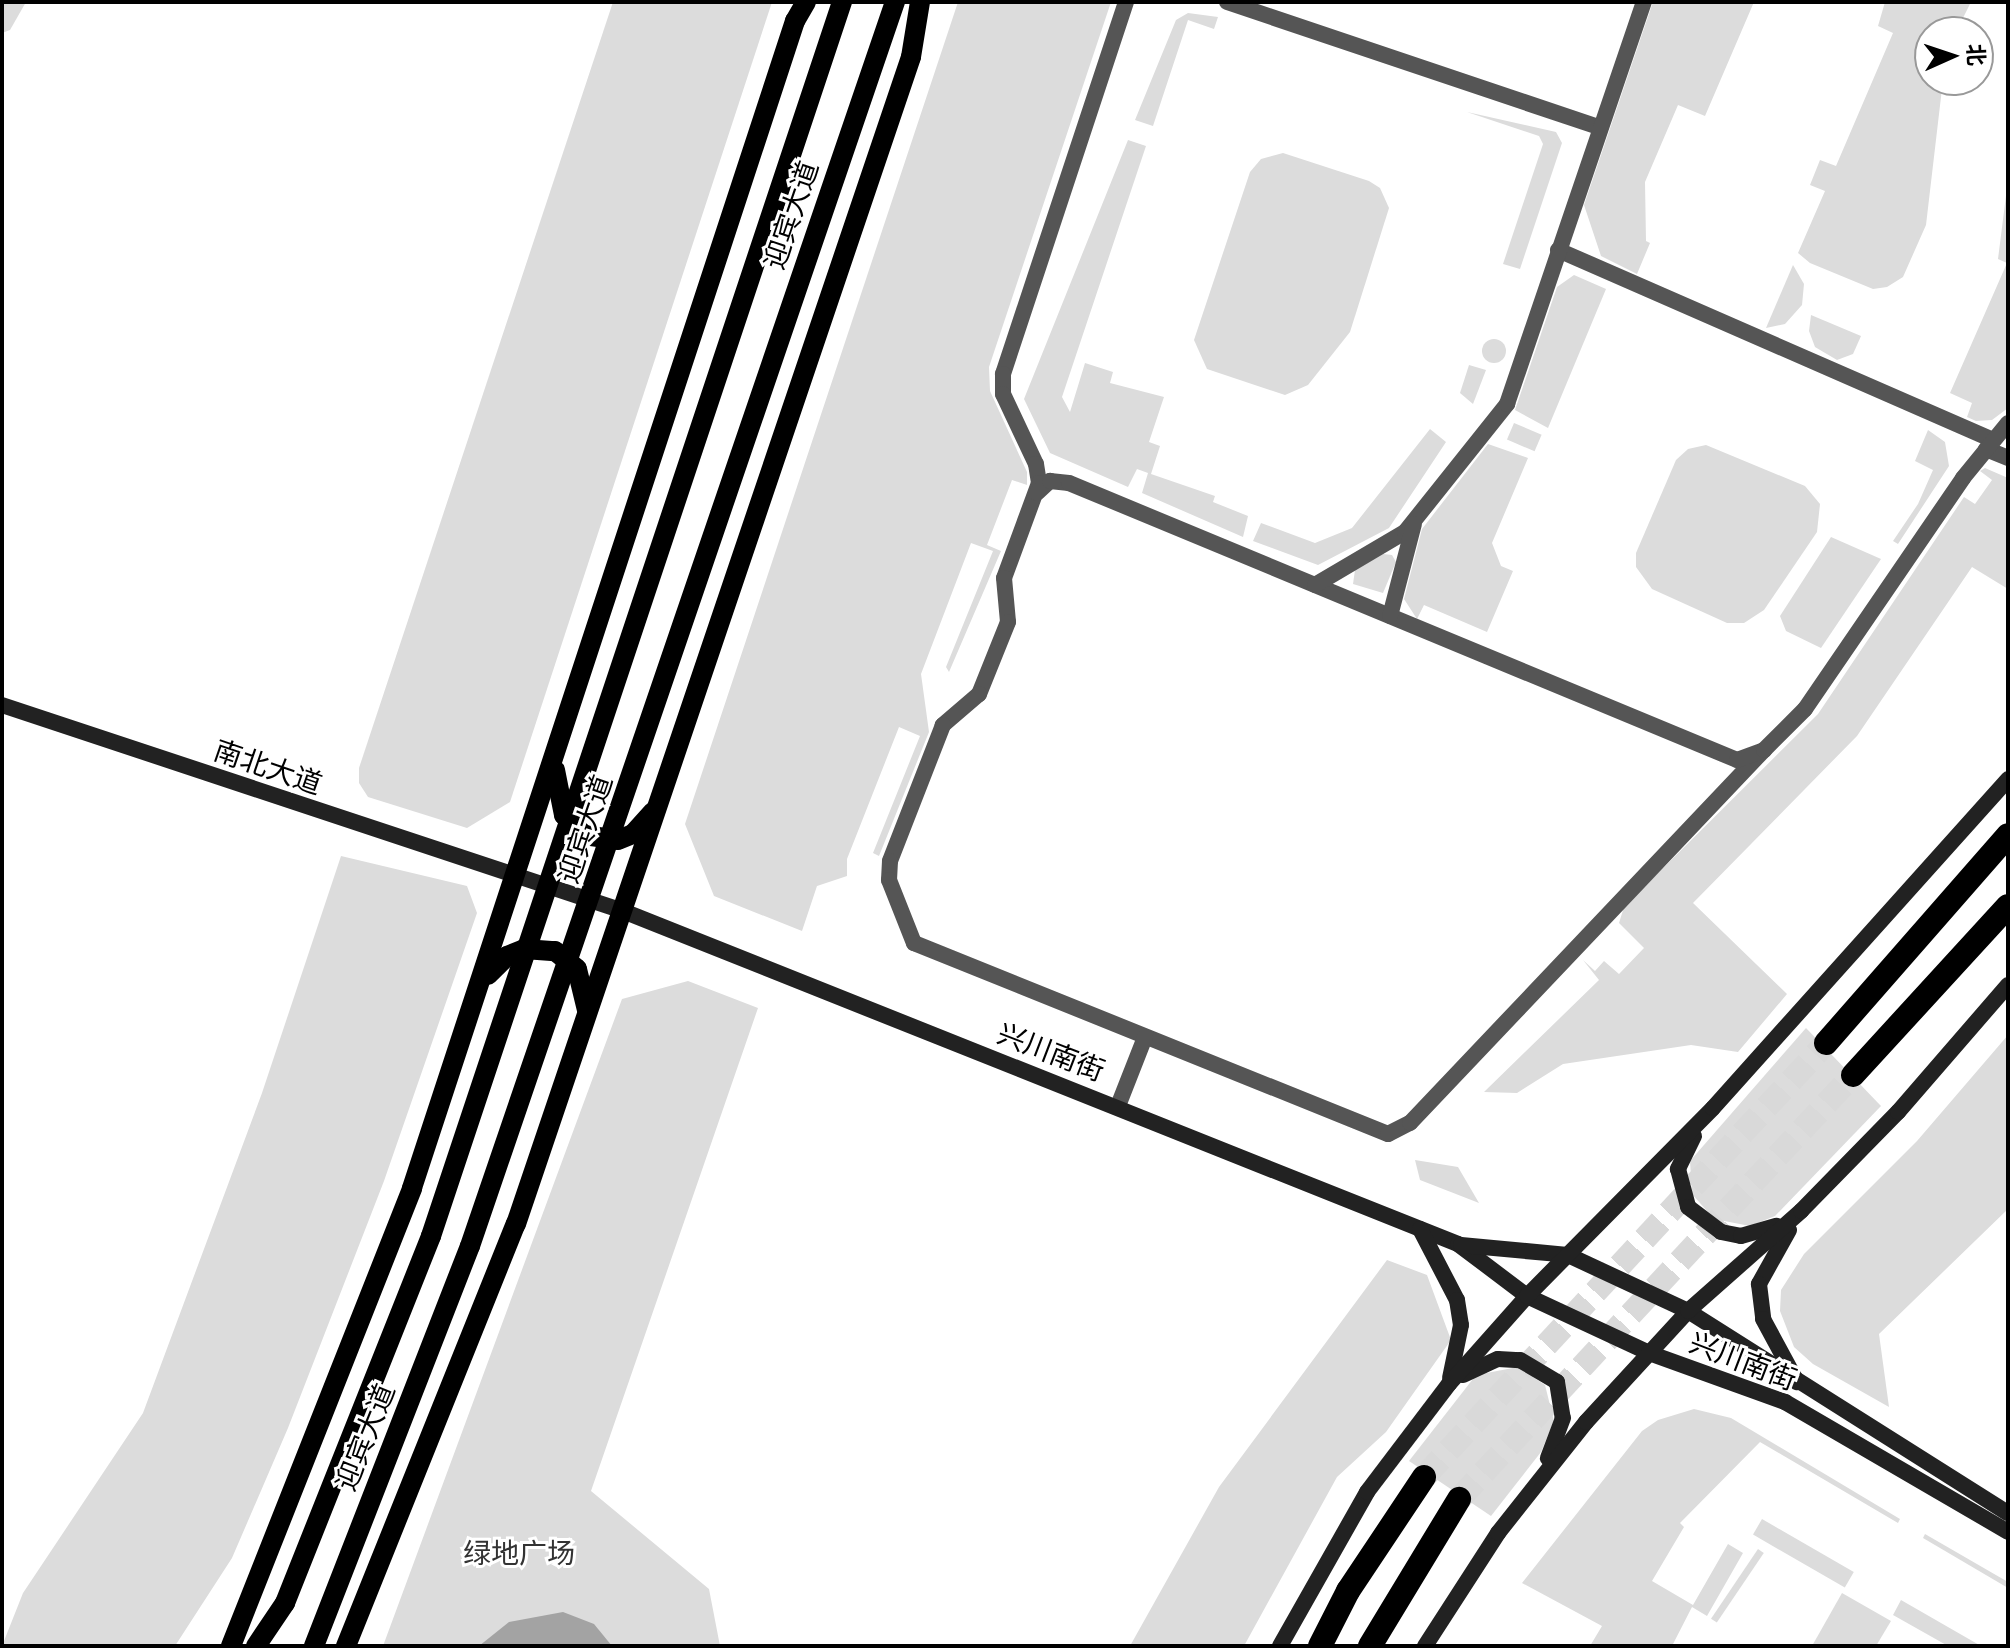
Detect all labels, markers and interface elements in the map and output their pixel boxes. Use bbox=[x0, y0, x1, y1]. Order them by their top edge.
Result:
north arrow bbox=[1914, 16, 1994, 96]
text: 北 bbox=[1960, 43, 1992, 67]
street label: 迎宾大道 bbox=[757, 157, 825, 273]
street label: 南北大道 bbox=[210, 733, 326, 801]
street label: 迎宾大道 bbox=[551, 771, 619, 887]
street label: 兴川南街 bbox=[993, 1016, 1109, 1088]
street label: 兴川南街 bbox=[1685, 1325, 1801, 1397]
street label: 迎宾大道 bbox=[328, 1379, 402, 1495]
park label: 绿地广场 bbox=[463, 1536, 575, 1570]

